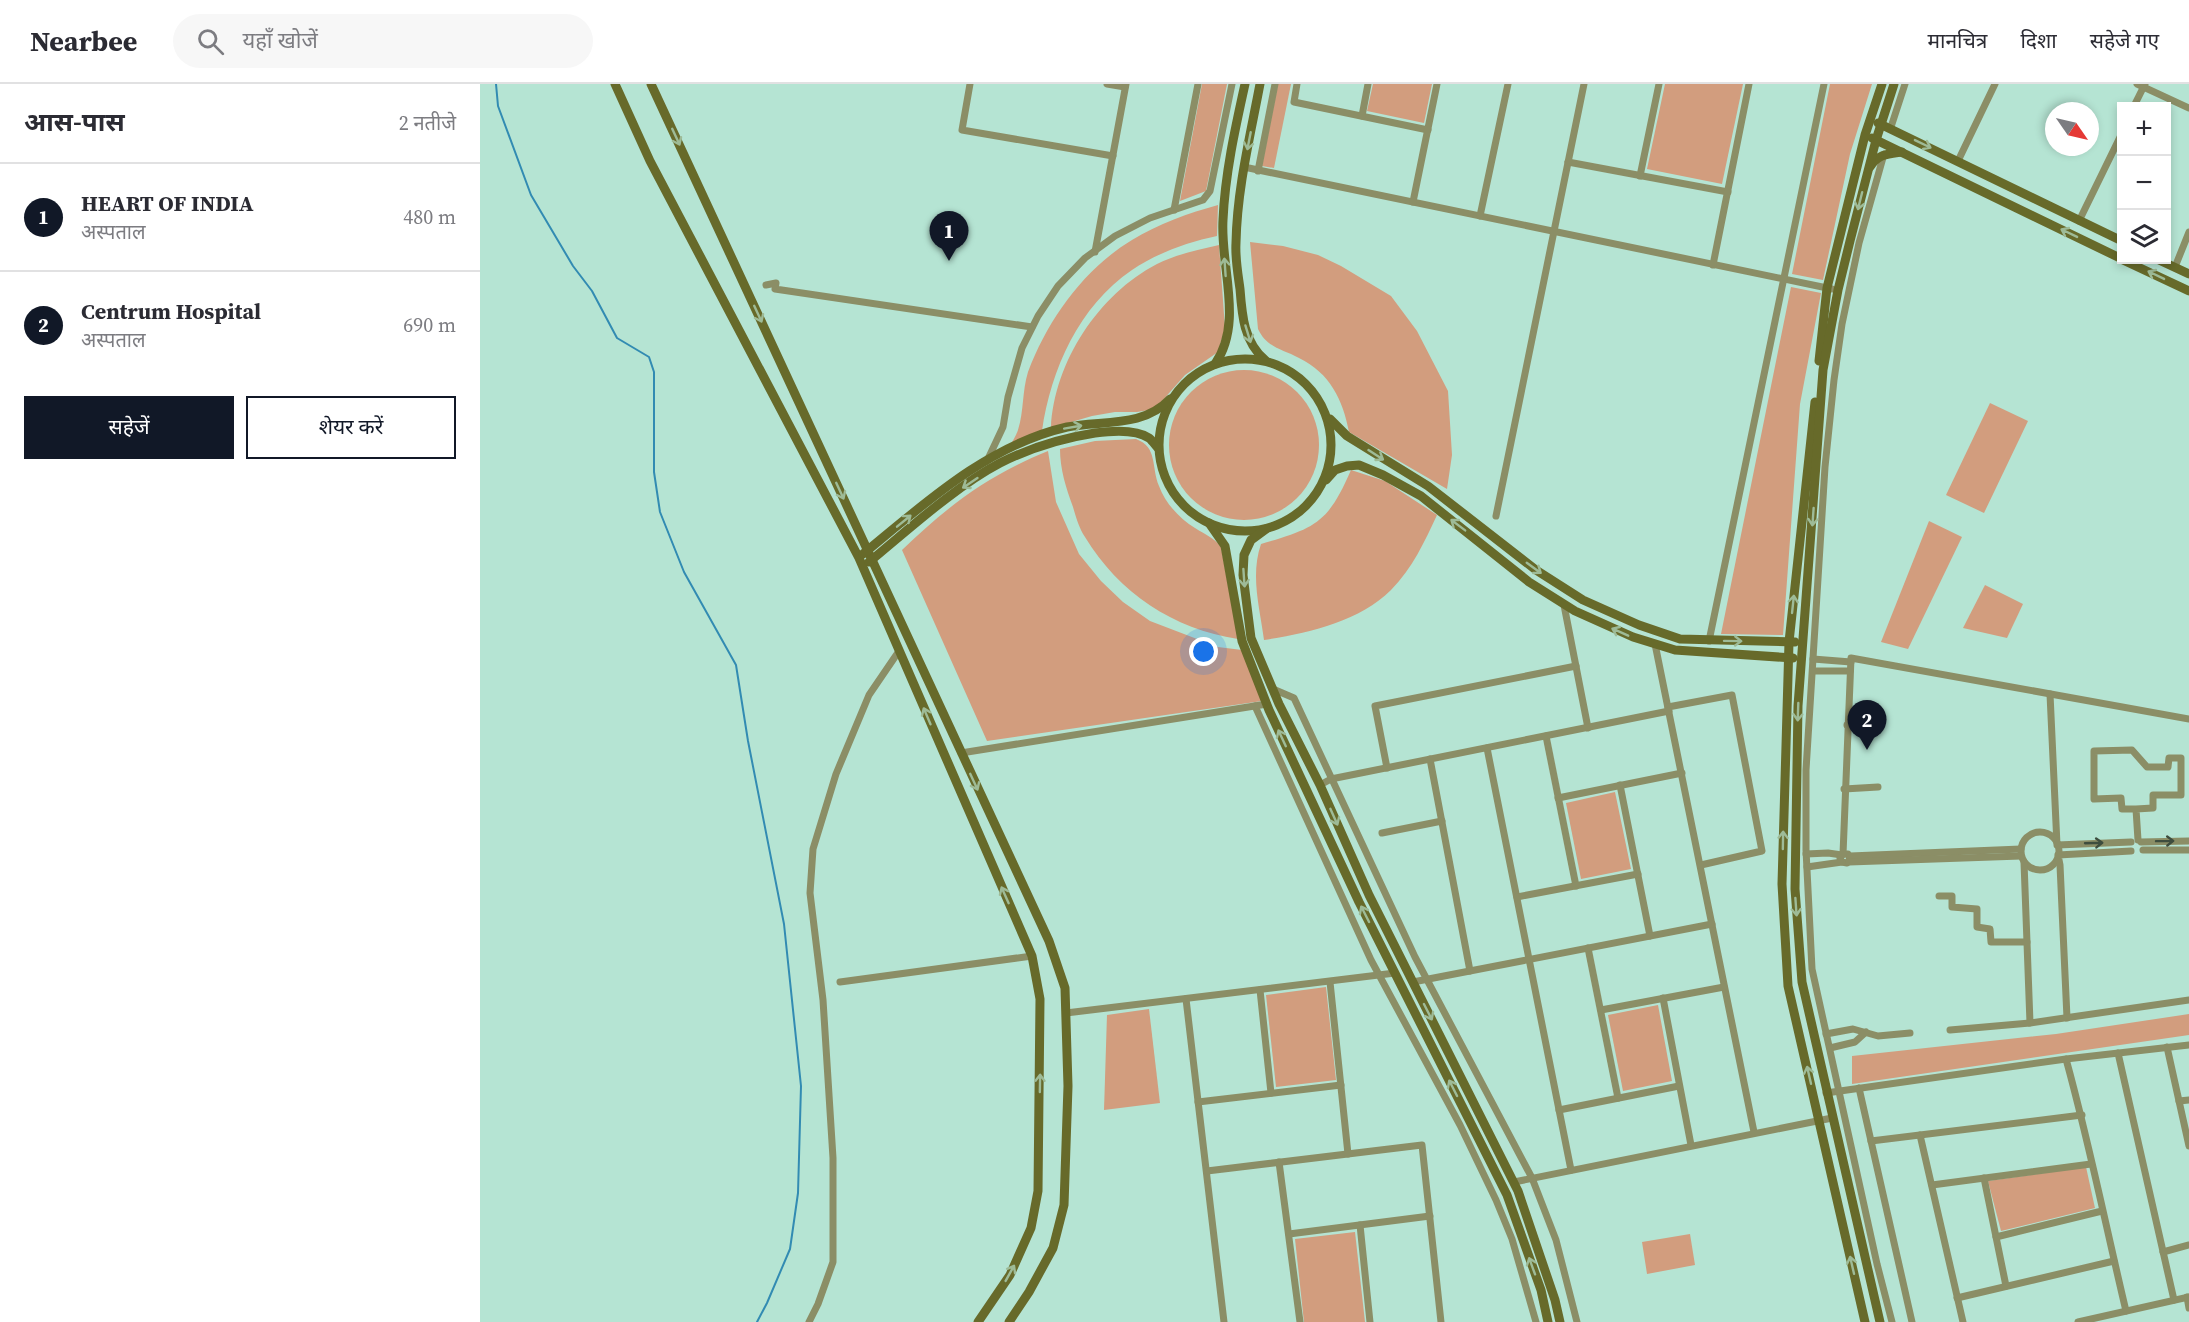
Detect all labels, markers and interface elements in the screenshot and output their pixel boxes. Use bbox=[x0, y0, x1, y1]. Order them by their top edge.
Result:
search box bbox=[173, 14, 593, 68]
text: Nearbee bbox=[30, 22, 137, 60]
icon: search bbox=[194, 25, 227, 58]
text: यहाँ खोजें bbox=[242, 25, 318, 55]
text: मानचित्र bbox=[1927, 26, 1987, 55]
text: दिशा bbox=[2020, 26, 2057, 55]
text: सहेजे गए bbox=[2090, 26, 2159, 55]
north arrow bbox=[2045, 102, 2099, 156]
map controls bbox=[2117, 102, 2171, 264]
button: + bbox=[2117, 102, 2171, 156]
text: आस-पास bbox=[24, 104, 125, 140]
text: 2 नतीजे bbox=[399, 109, 456, 137]
one-way arrow bbox=[670, 128, 682, 146]
one-way arrow bbox=[1243, 131, 1254, 151]
one-way arrow bbox=[1914, 139, 1932, 151]
button: − bbox=[2117, 156, 2171, 210]
text: HEART OF INDIA bbox=[81, 188, 254, 218]
one-way arrow bbox=[1854, 191, 1866, 210]
text: 1 bbox=[38, 203, 49, 231]
text: 480 m bbox=[403, 203, 456, 231]
button: layers bbox=[2117, 210, 2171, 264]
pin: 1 bbox=[930, 212, 968, 261]
text: अस्पताल bbox=[81, 218, 146, 246]
one-way arrow bbox=[2060, 227, 2078, 239]
one-way arrow bbox=[1219, 258, 1230, 278]
one-way arrow bbox=[2148, 269, 2166, 281]
text: Centrum Hospital bbox=[81, 296, 261, 326]
one-way arrow bbox=[753, 305, 764, 323]
text: 2 bbox=[38, 311, 49, 339]
text: 690 m bbox=[403, 311, 456, 339]
one-way arrow bbox=[1243, 324, 1254, 343]
text: अस्पताल bbox=[81, 326, 146, 354]
button: सहेजें bbox=[24, 396, 234, 459]
button: शेयर करें bbox=[246, 396, 456, 459]
one-way arrow bbox=[1062, 421, 1082, 432]
one-way arrow bbox=[1367, 449, 1384, 461]
one-way arrow bbox=[962, 477, 978, 489]
one-way arrow bbox=[834, 481, 846, 499]
one-way arrow bbox=[1807, 507, 1818, 527]
one-way arrow bbox=[896, 514, 912, 527]
one-way arrow bbox=[1451, 519, 1467, 531]
one-way arrow bbox=[1526, 562, 1542, 574]
one-way arrow bbox=[1239, 568, 1250, 588]
one-way arrow bbox=[1788, 594, 1799, 614]
one-way arrow bbox=[1612, 625, 1630, 637]
one-way arrow bbox=[1723, 635, 1743, 647]
your location bbox=[1189, 637, 1218, 666]
pin: 2 bbox=[1848, 700, 1886, 750]
one-way arrow bbox=[1793, 701, 1804, 721]
one-way arrow bbox=[921, 707, 932, 725]
one-way arrow bbox=[1276, 729, 1288, 747]
one-way arrow bbox=[969, 773, 981, 791]
one-way arrow bbox=[1330, 808, 1341, 826]
one-way arrow bbox=[1777, 831, 1789, 851]
one-way arrow bbox=[2155, 835, 2175, 847]
one-way arrow bbox=[2084, 838, 2104, 849]
one-way arrow bbox=[999, 886, 1011, 904]
one-way arrow bbox=[1791, 896, 1802, 916]
one-way arrow bbox=[1359, 906, 1370, 924]
one-way arrow bbox=[1423, 1002, 1434, 1020]
one-way arrow bbox=[1802, 1066, 1814, 1085]
one-way arrow bbox=[1035, 1074, 1046, 1094]
one-way arrow bbox=[1447, 1079, 1459, 1097]
one-way arrow bbox=[1846, 1256, 1858, 1275]
one-way arrow bbox=[1526, 1257, 1537, 1276]
one-way arrow bbox=[1004, 1265, 1016, 1282]

